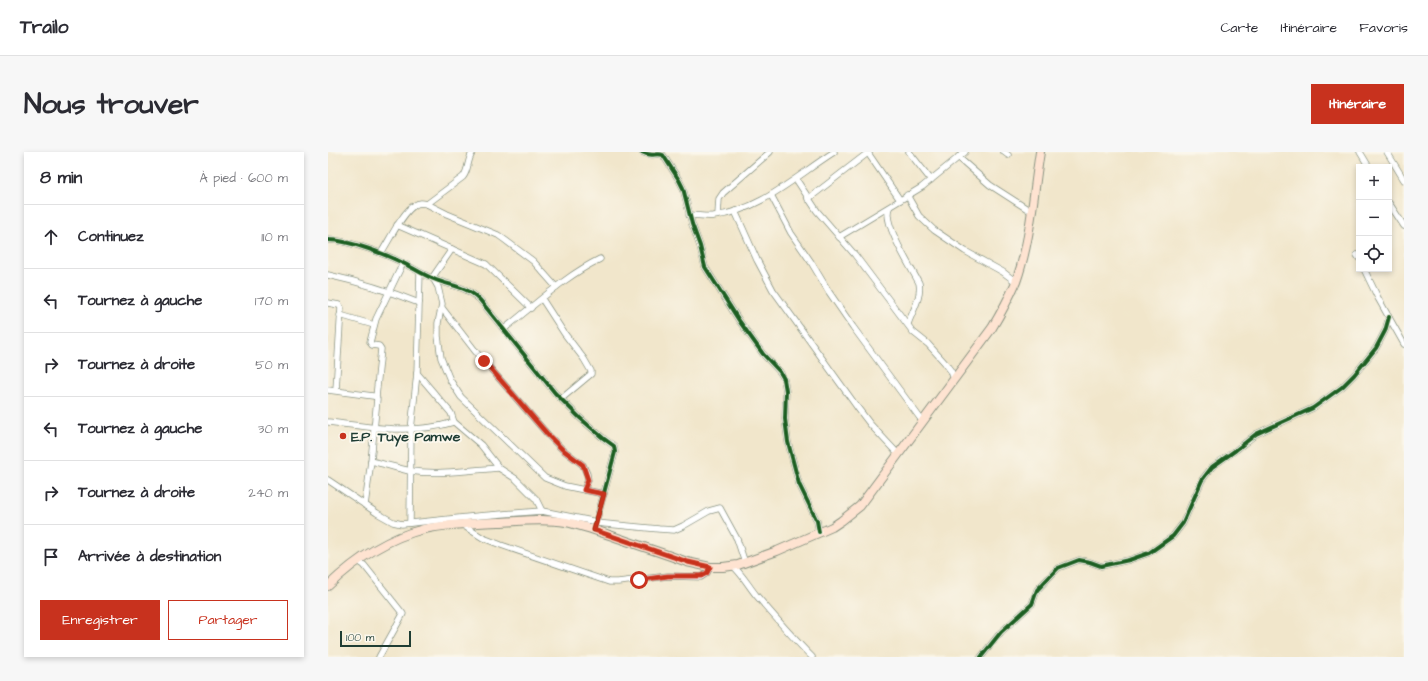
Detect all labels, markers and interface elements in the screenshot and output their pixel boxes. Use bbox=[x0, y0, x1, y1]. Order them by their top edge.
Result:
text: Trailo bbox=[20, 14, 69, 41]
text: Carte bbox=[1220, 18, 1258, 38]
text: Itinéraire bbox=[1280, 18, 1337, 38]
text: Favoris bbox=[1359, 18, 1408, 38]
button: Itinéraire bbox=[1311, 84, 1404, 124]
text: Nous trouver bbox=[24, 85, 199, 124]
map controls bbox=[1356, 164, 1392, 272]
button: + bbox=[1356, 164, 1392, 200]
text: 8 min bbox=[40, 166, 82, 190]
text: À pied · 600 m bbox=[199, 169, 288, 187]
button: − bbox=[1356, 200, 1392, 236]
icon: ahead bbox=[40, 226, 62, 248]
text: Continuez bbox=[78, 226, 144, 247]
text: 110 m bbox=[261, 228, 288, 246]
button: locate bbox=[1356, 236, 1392, 272]
icon: left bbox=[40, 290, 62, 312]
text: Tournez à gauche bbox=[78, 290, 202, 311]
text: 170 m bbox=[255, 292, 288, 310]
route end bbox=[475, 352, 493, 370]
icon: right bbox=[40, 354, 62, 376]
text: Tournez à droite bbox=[78, 354, 195, 375]
text: 50 m bbox=[255, 356, 288, 374]
icon: left bbox=[40, 418, 62, 440]
text: Tournez à gauche bbox=[78, 418, 202, 439]
text: 30 m bbox=[258, 420, 288, 438]
place label: E.P. Tuye Pamwe bbox=[351, 427, 461, 447]
marker: E.P. Tuye Pamwe bbox=[338, 431, 348, 441]
icon: right bbox=[40, 482, 62, 504]
text: Tournez à droite bbox=[78, 482, 195, 503]
text: 240 m bbox=[248, 484, 288, 502]
icon: arrive bbox=[40, 546, 62, 568]
text: Arrivée à destination bbox=[78, 546, 221, 567]
route start bbox=[630, 571, 648, 589]
button: Enregistrer bbox=[40, 600, 160, 640]
button: Partager bbox=[168, 600, 288, 640]
scale bar bbox=[340, 629, 411, 648]
text: 100 m bbox=[346, 630, 374, 645]

